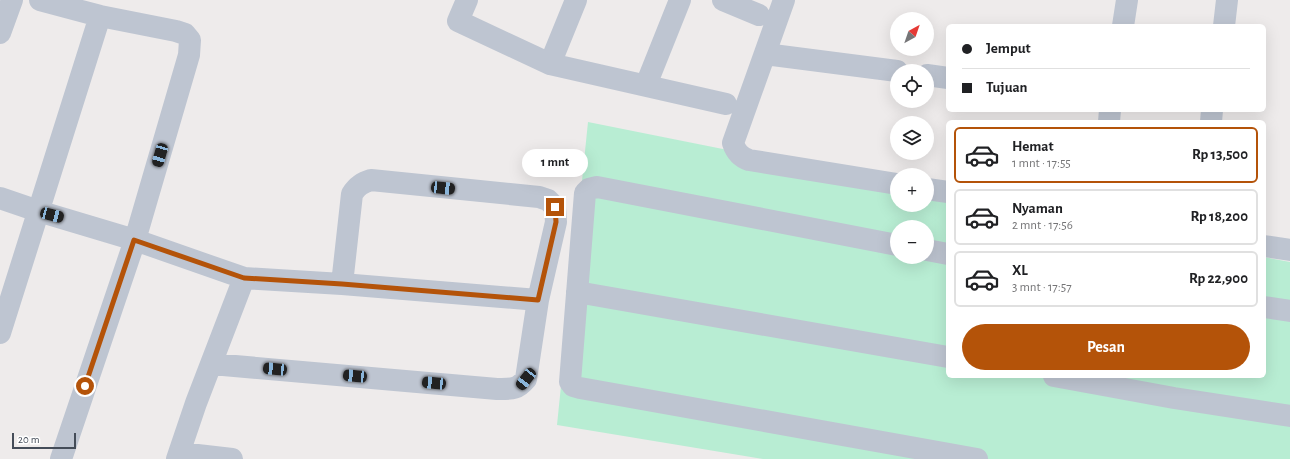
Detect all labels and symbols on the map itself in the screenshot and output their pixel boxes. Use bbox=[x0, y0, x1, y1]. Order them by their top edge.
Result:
north arrow bbox=[890, 12, 934, 56]
car bbox=[151, 142, 169, 168]
callout: 1 mnt bbox=[522, 149, 588, 177]
car bbox=[430, 181, 456, 195]
route end bbox=[546, 198, 564, 216]
car bbox=[39, 206, 65, 224]
car bbox=[263, 362, 287, 376]
car bbox=[514, 366, 538, 392]
car bbox=[343, 369, 367, 383]
car bbox=[422, 376, 446, 390]
route start bbox=[76, 377, 94, 395]
scale bar bbox=[12, 431, 76, 450]

